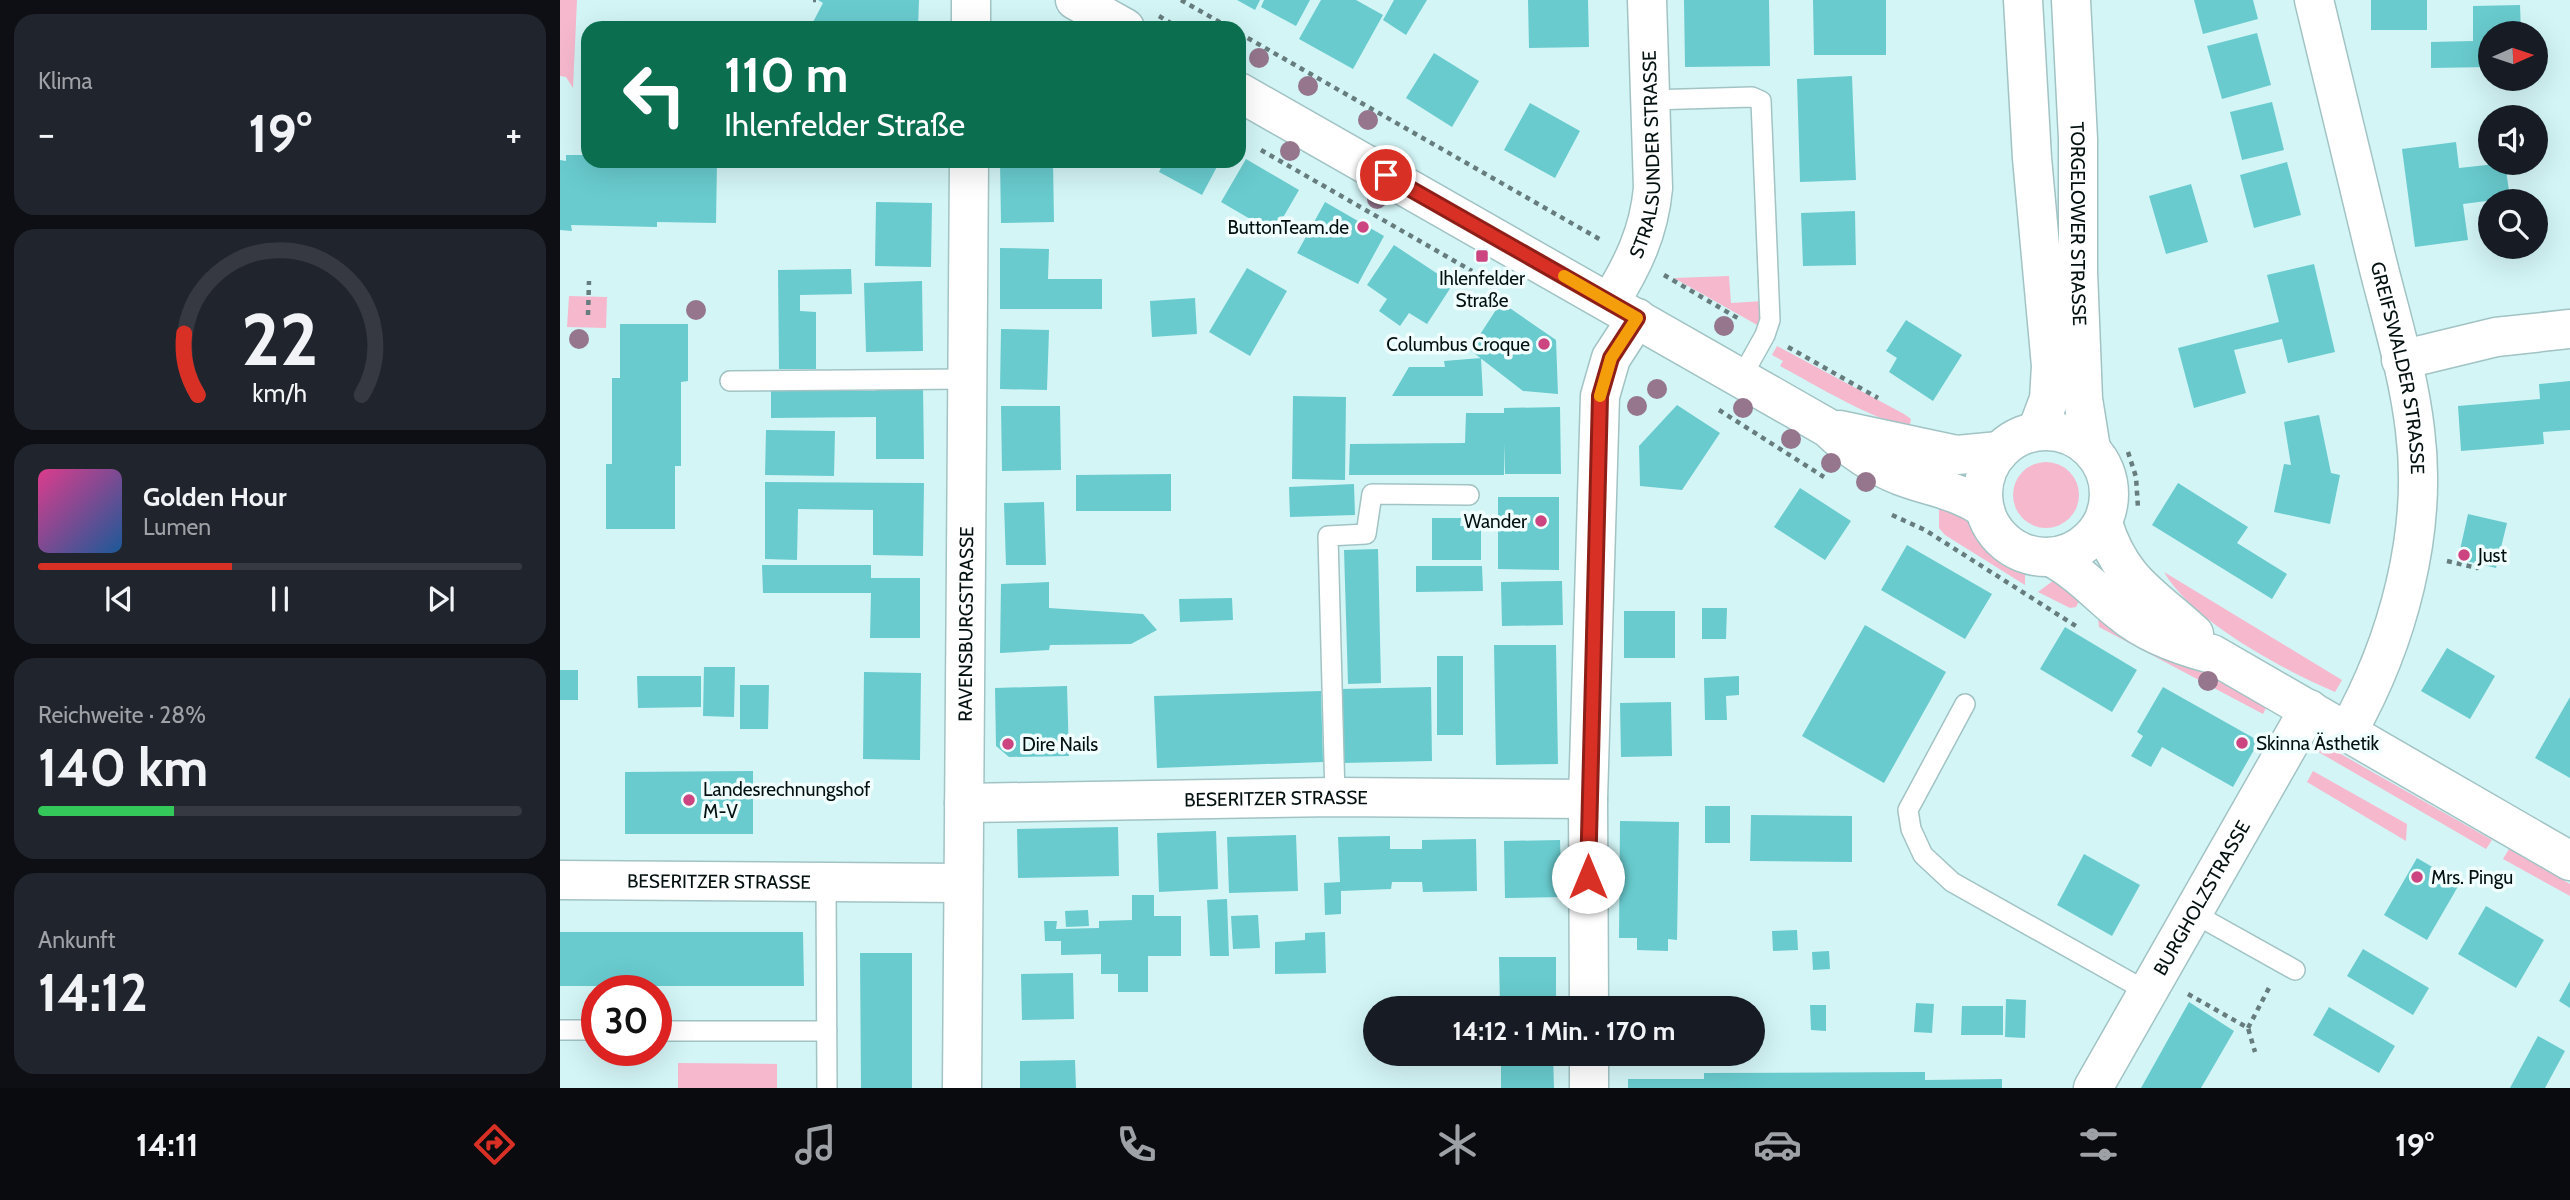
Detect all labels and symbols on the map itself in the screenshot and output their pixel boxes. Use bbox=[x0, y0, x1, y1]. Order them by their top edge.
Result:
north arrow bbox=[2478, 21, 2548, 91]
street label: STRALSUNDER STRASSE bbox=[1624, 50, 1665, 262]
street label: TORGELOWER STRASSE bbox=[2066, 121, 2092, 326]
pin bbox=[1356, 145, 1416, 205]
place label: ButtonTeam.de bbox=[1227, 216, 1349, 239]
marker: ButtonTeam.de bbox=[1355, 219, 1371, 235]
marker: Ihlenfelder Straße bbox=[1474, 248, 1490, 264]
street label: GREIFSWALDER STRASSE bbox=[2366, 259, 2430, 475]
place label: Ihlenfelder Straße bbox=[1439, 267, 1525, 312]
place label: Columbus Croque bbox=[1386, 333, 1530, 356]
marker: Columbus Croque bbox=[1536, 336, 1552, 352]
place label: Wander bbox=[1464, 510, 1527, 533]
marker: Wander bbox=[1533, 513, 1549, 529]
street label: RAVENSBURGSTRASSE bbox=[953, 526, 978, 722]
place label: Just bbox=[2477, 544, 2507, 567]
marker: Just bbox=[2456, 547, 2472, 563]
place label: Skinna Ästhetik bbox=[2256, 732, 2380, 755]
place label: Dire Nails bbox=[1022, 733, 1098, 756]
marker: Skinna Ästhetik bbox=[2234, 735, 2250, 751]
marker: Dire Nails bbox=[1000, 736, 1016, 752]
place label: Landesrechnungshof M-V bbox=[703, 778, 871, 823]
street label: BESERITZER STRASSE bbox=[1184, 785, 1368, 811]
marker: Landesrechnungshof M-V bbox=[681, 792, 697, 808]
street label: BURGHOLZSTRASSE bbox=[2148, 816, 2255, 979]
position arrow bbox=[1551, 840, 1625, 914]
place label: Mrs. Pingu bbox=[2431, 866, 2513, 889]
street label: BESERITZER STRASSE bbox=[627, 869, 811, 893]
marker: Mrs. Pingu bbox=[2409, 869, 2425, 885]
speed limit sign: 30 bbox=[581, 975, 672, 1066]

